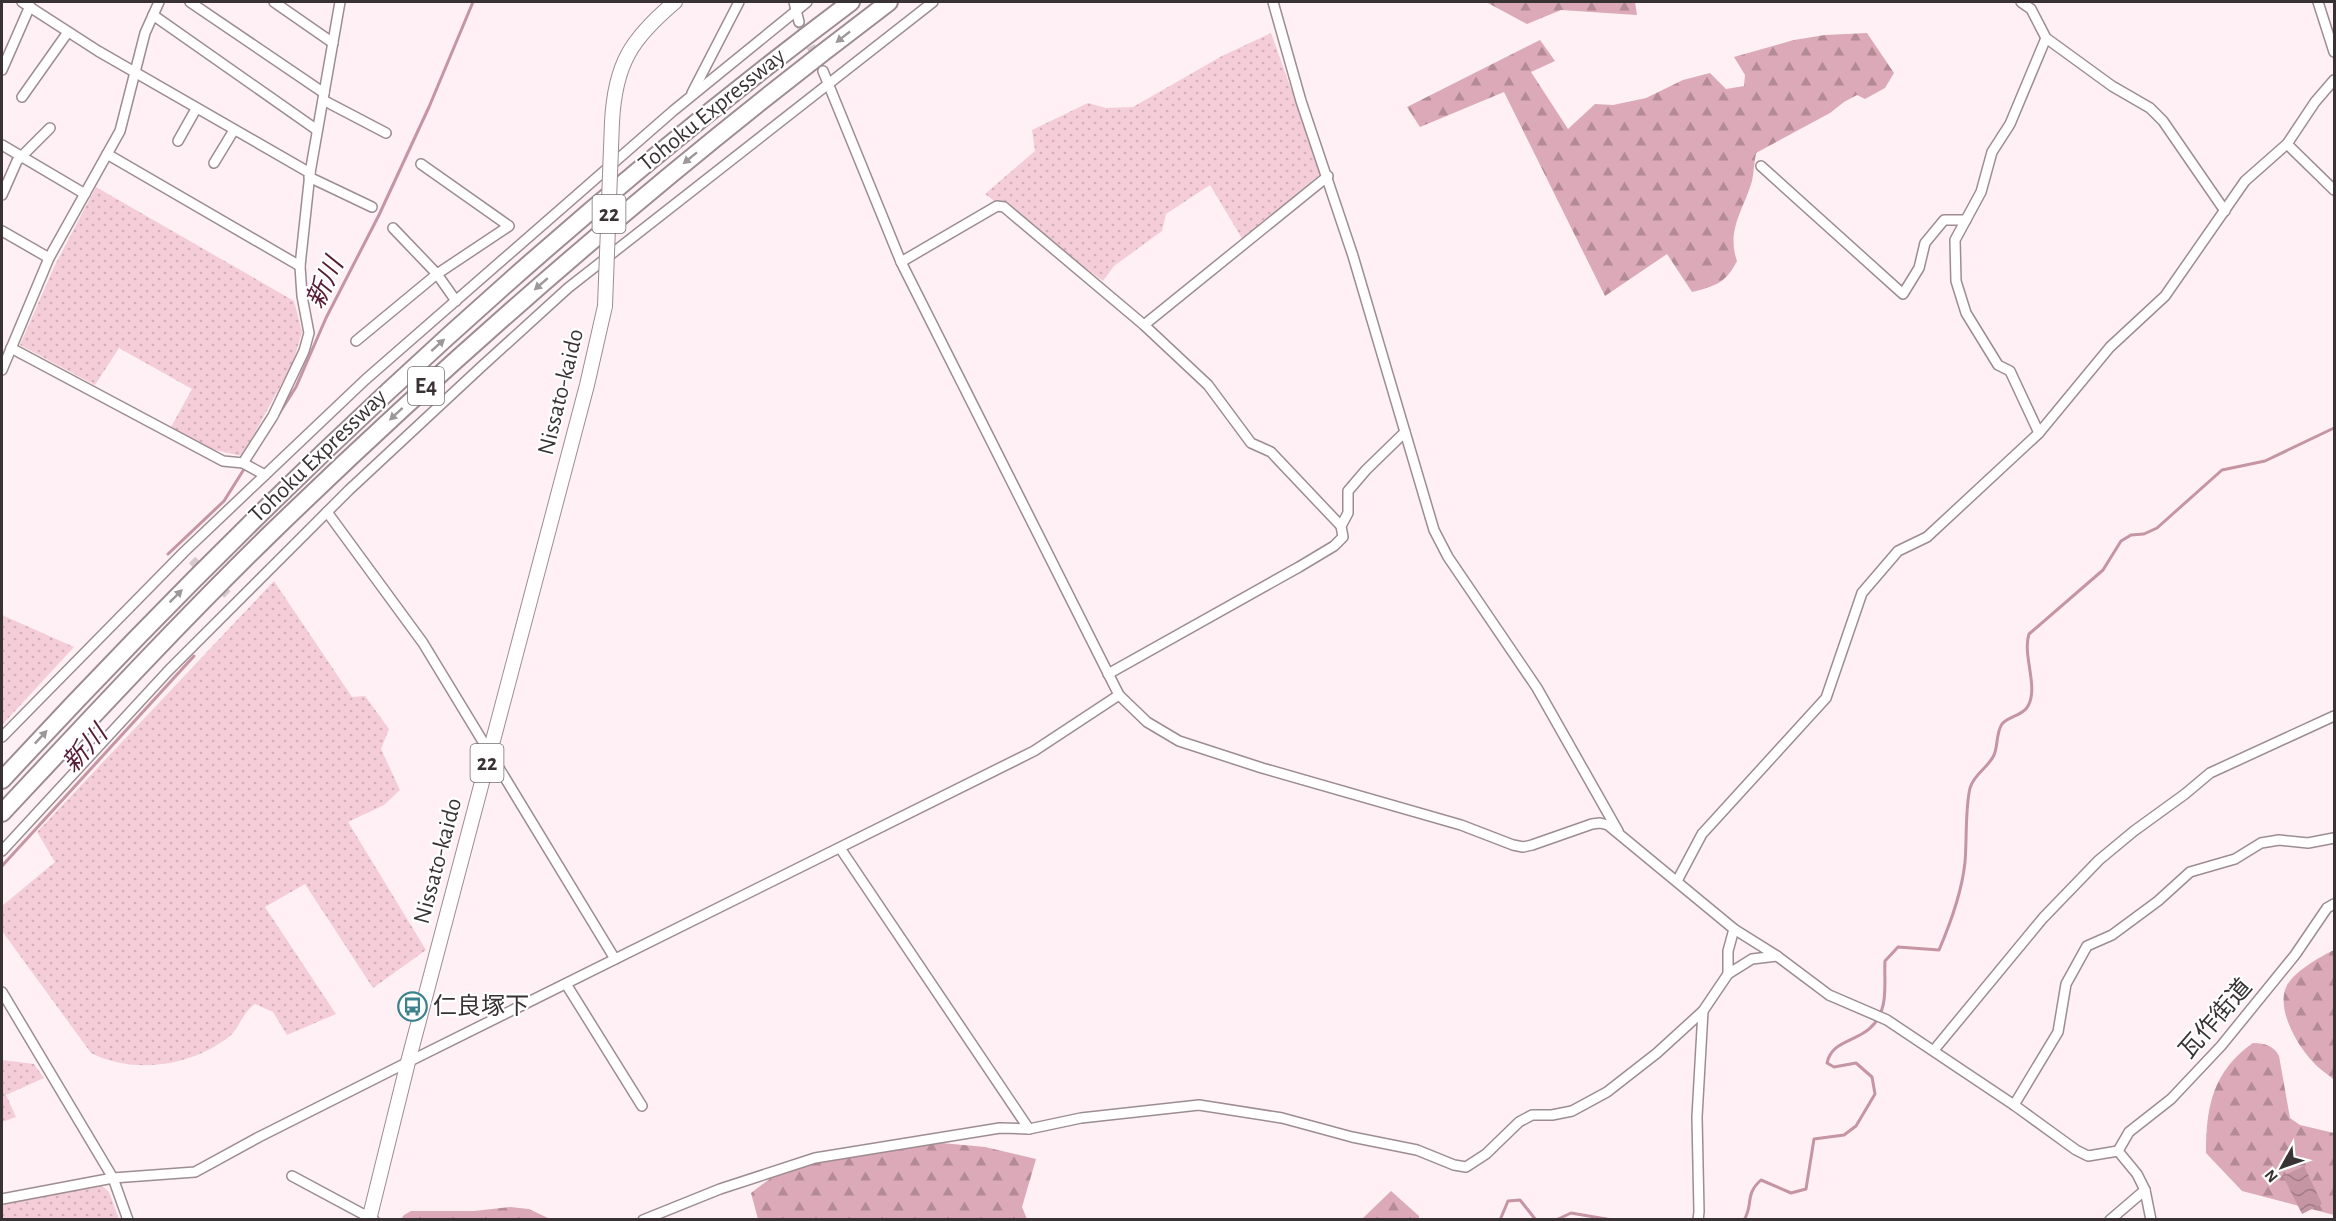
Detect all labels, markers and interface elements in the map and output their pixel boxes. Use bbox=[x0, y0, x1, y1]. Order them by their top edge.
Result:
one-way arrow bbox=[835, 30, 850, 42]
street label: Tohoku Expressway bbox=[634, 44, 790, 176]
one-way arrow bbox=[683, 151, 698, 164]
road number: 22 bbox=[592, 195, 626, 233]
water label: 新川 bbox=[301, 251, 349, 312]
one-way arrow bbox=[533, 277, 549, 290]
street label: Nissato-kaido bbox=[534, 326, 588, 458]
one-way arrow bbox=[430, 338, 445, 352]
road number: E4 bbox=[408, 367, 444, 405]
street label: Tohoku Expressway bbox=[245, 385, 391, 527]
one-way arrow bbox=[389, 407, 404, 420]
one-way arrow bbox=[169, 590, 183, 604]
water label: 新川 bbox=[57, 718, 114, 777]
one-way arrow bbox=[34, 730, 47, 745]
road number: 22 bbox=[470, 744, 504, 782]
street label: Nissato-kaido bbox=[410, 796, 466, 926]
street label: 瓦作街道 bbox=[2174, 974, 2257, 1063]
bus stop icon: 仁良塚下 bbox=[396, 991, 428, 1023]
place label: 仁良塚下 bbox=[433, 993, 529, 1019]
north arrow bbox=[2252, 1137, 2312, 1197]
text: N bbox=[2262, 1167, 2281, 1185]

